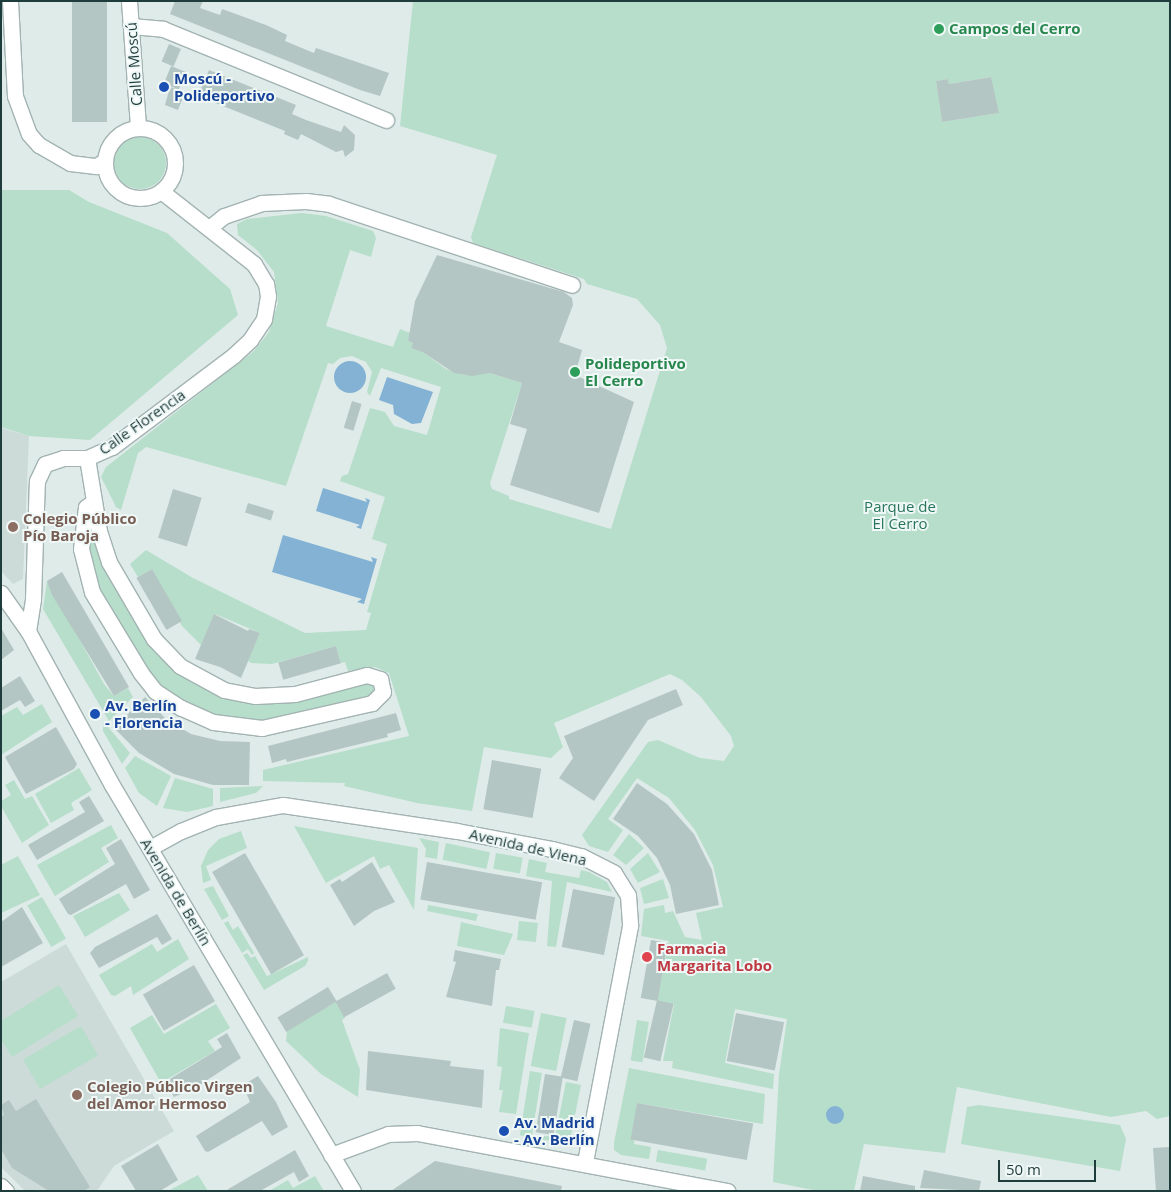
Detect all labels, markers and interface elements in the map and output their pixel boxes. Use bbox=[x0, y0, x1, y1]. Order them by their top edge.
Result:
place label: Campos del Cerro bbox=[949, 20, 1081, 38]
street label: Calle Moscú bbox=[122, 22, 146, 106]
marker: Campos del Cerro bbox=[933, 23, 945, 35]
place label: Moscú - Polideportivo bbox=[174, 69, 275, 104]
marker: Moscú - Polideportivo bbox=[158, 81, 170, 93]
place label: Polideportivo El Cerro bbox=[585, 354, 686, 389]
marker: Polideportivo El Cerro bbox=[569, 366, 581, 378]
street label: Calle Florencia bbox=[95, 386, 189, 458]
park label: Parque de El Cerro bbox=[864, 497, 936, 532]
place label: Colegio Público Pío Baroja bbox=[23, 509, 136, 544]
marker: Colegio Público Pío Baroja bbox=[7, 521, 19, 533]
place label: Av. Berlín - Florencia bbox=[105, 696, 183, 731]
marker: Av. Berlín - Florencia bbox=[89, 708, 101, 720]
street label: Avenida de Viena bbox=[468, 825, 588, 869]
street label: Avenida de Berlín bbox=[137, 835, 215, 949]
place label: Farmacia Margarita Lobo bbox=[657, 939, 772, 974]
marker: Farmacia Margarita Lobo bbox=[641, 951, 653, 963]
place label: Colegio Público Virgen del Amor Hermoso bbox=[87, 1077, 253, 1112]
marker: Colegio Público Virgen del Amor Hermoso bbox=[71, 1089, 83, 1101]
place label: Av. Madrid - Av. Berlín bbox=[514, 1113, 595, 1148]
marker: Av. Madrid - Av. Berlín bbox=[498, 1125, 510, 1137]
scale bar bbox=[1001, 1150, 1098, 1182]
text: 50 m bbox=[1006, 1159, 1041, 1179]

